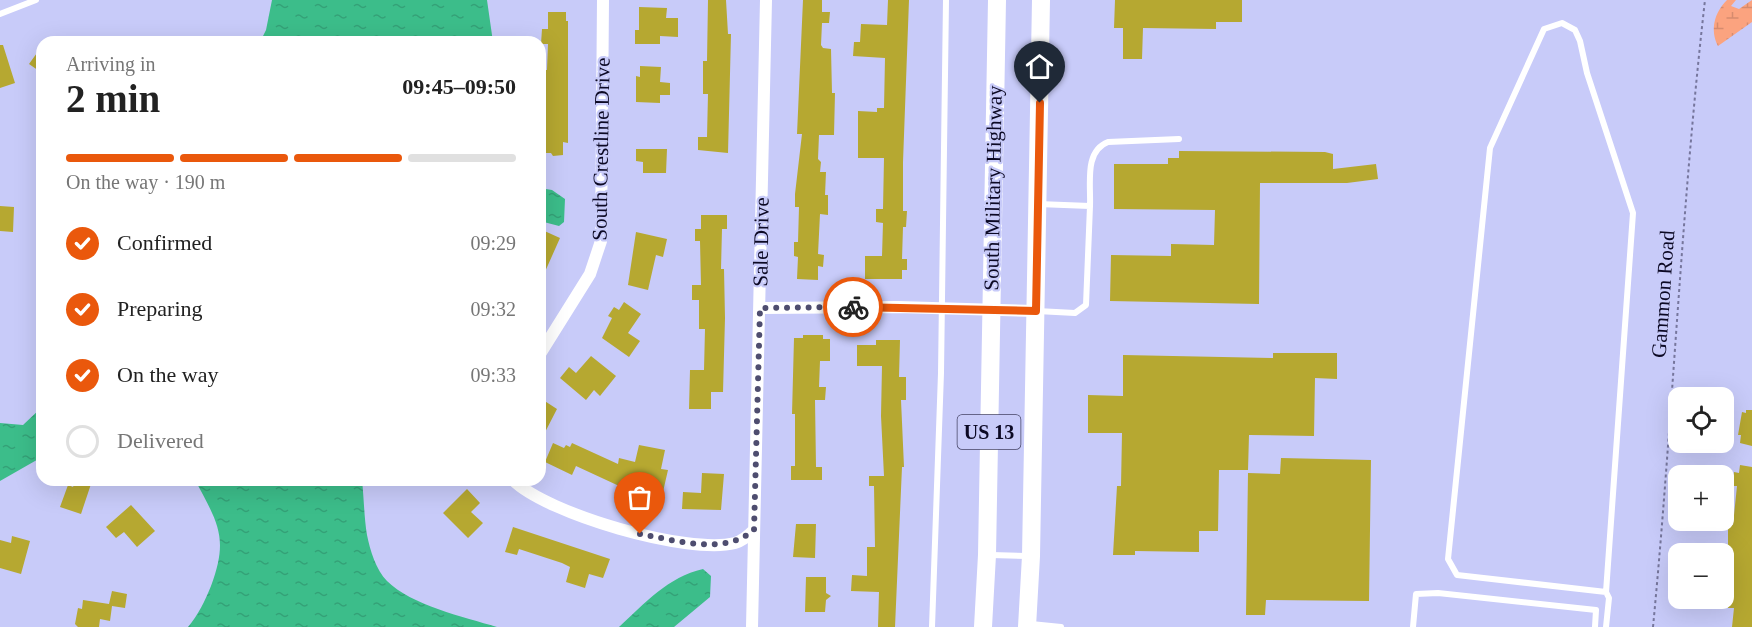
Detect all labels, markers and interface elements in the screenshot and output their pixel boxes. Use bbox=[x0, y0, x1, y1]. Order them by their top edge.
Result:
pin bbox=[1014, 41, 1065, 103]
icon: home bbox=[1023, 50, 1056, 83]
text: Arriving in bbox=[66, 53, 155, 75]
street label: South Crestline Drive bbox=[587, 57, 615, 241]
text: 09:45–09:50 bbox=[402, 74, 516, 99]
text: 2 min bbox=[66, 77, 160, 120]
street label: South Military Highway bbox=[979, 85, 1007, 291]
text: On the way · 190 m bbox=[66, 171, 225, 193]
street label: Sale Drive bbox=[748, 197, 774, 287]
icon: check bbox=[66, 227, 99, 260]
street label: Gammon Road bbox=[1647, 229, 1679, 359]
text: Confirmed bbox=[117, 230, 212, 255]
text: 09:29 bbox=[470, 232, 516, 254]
courier bbox=[823, 277, 883, 337]
icon: bike bbox=[837, 291, 870, 324]
icon: check bbox=[66, 293, 99, 326]
text: Preparing bbox=[117, 296, 203, 321]
text: 09:32 bbox=[470, 298, 516, 320]
icon: check bbox=[66, 359, 99, 392]
text: On the way bbox=[117, 362, 218, 387]
text: 09:33 bbox=[470, 364, 516, 386]
map controls bbox=[1668, 387, 1734, 609]
button: locate bbox=[1668, 387, 1734, 453]
road number: US 13 bbox=[958, 415, 1020, 449]
text: Delivered bbox=[117, 428, 204, 453]
button: + bbox=[1668, 465, 1734, 531]
pin bbox=[614, 472, 665, 534]
icon: bag bbox=[623, 481, 656, 514]
button: − bbox=[1668, 543, 1734, 609]

